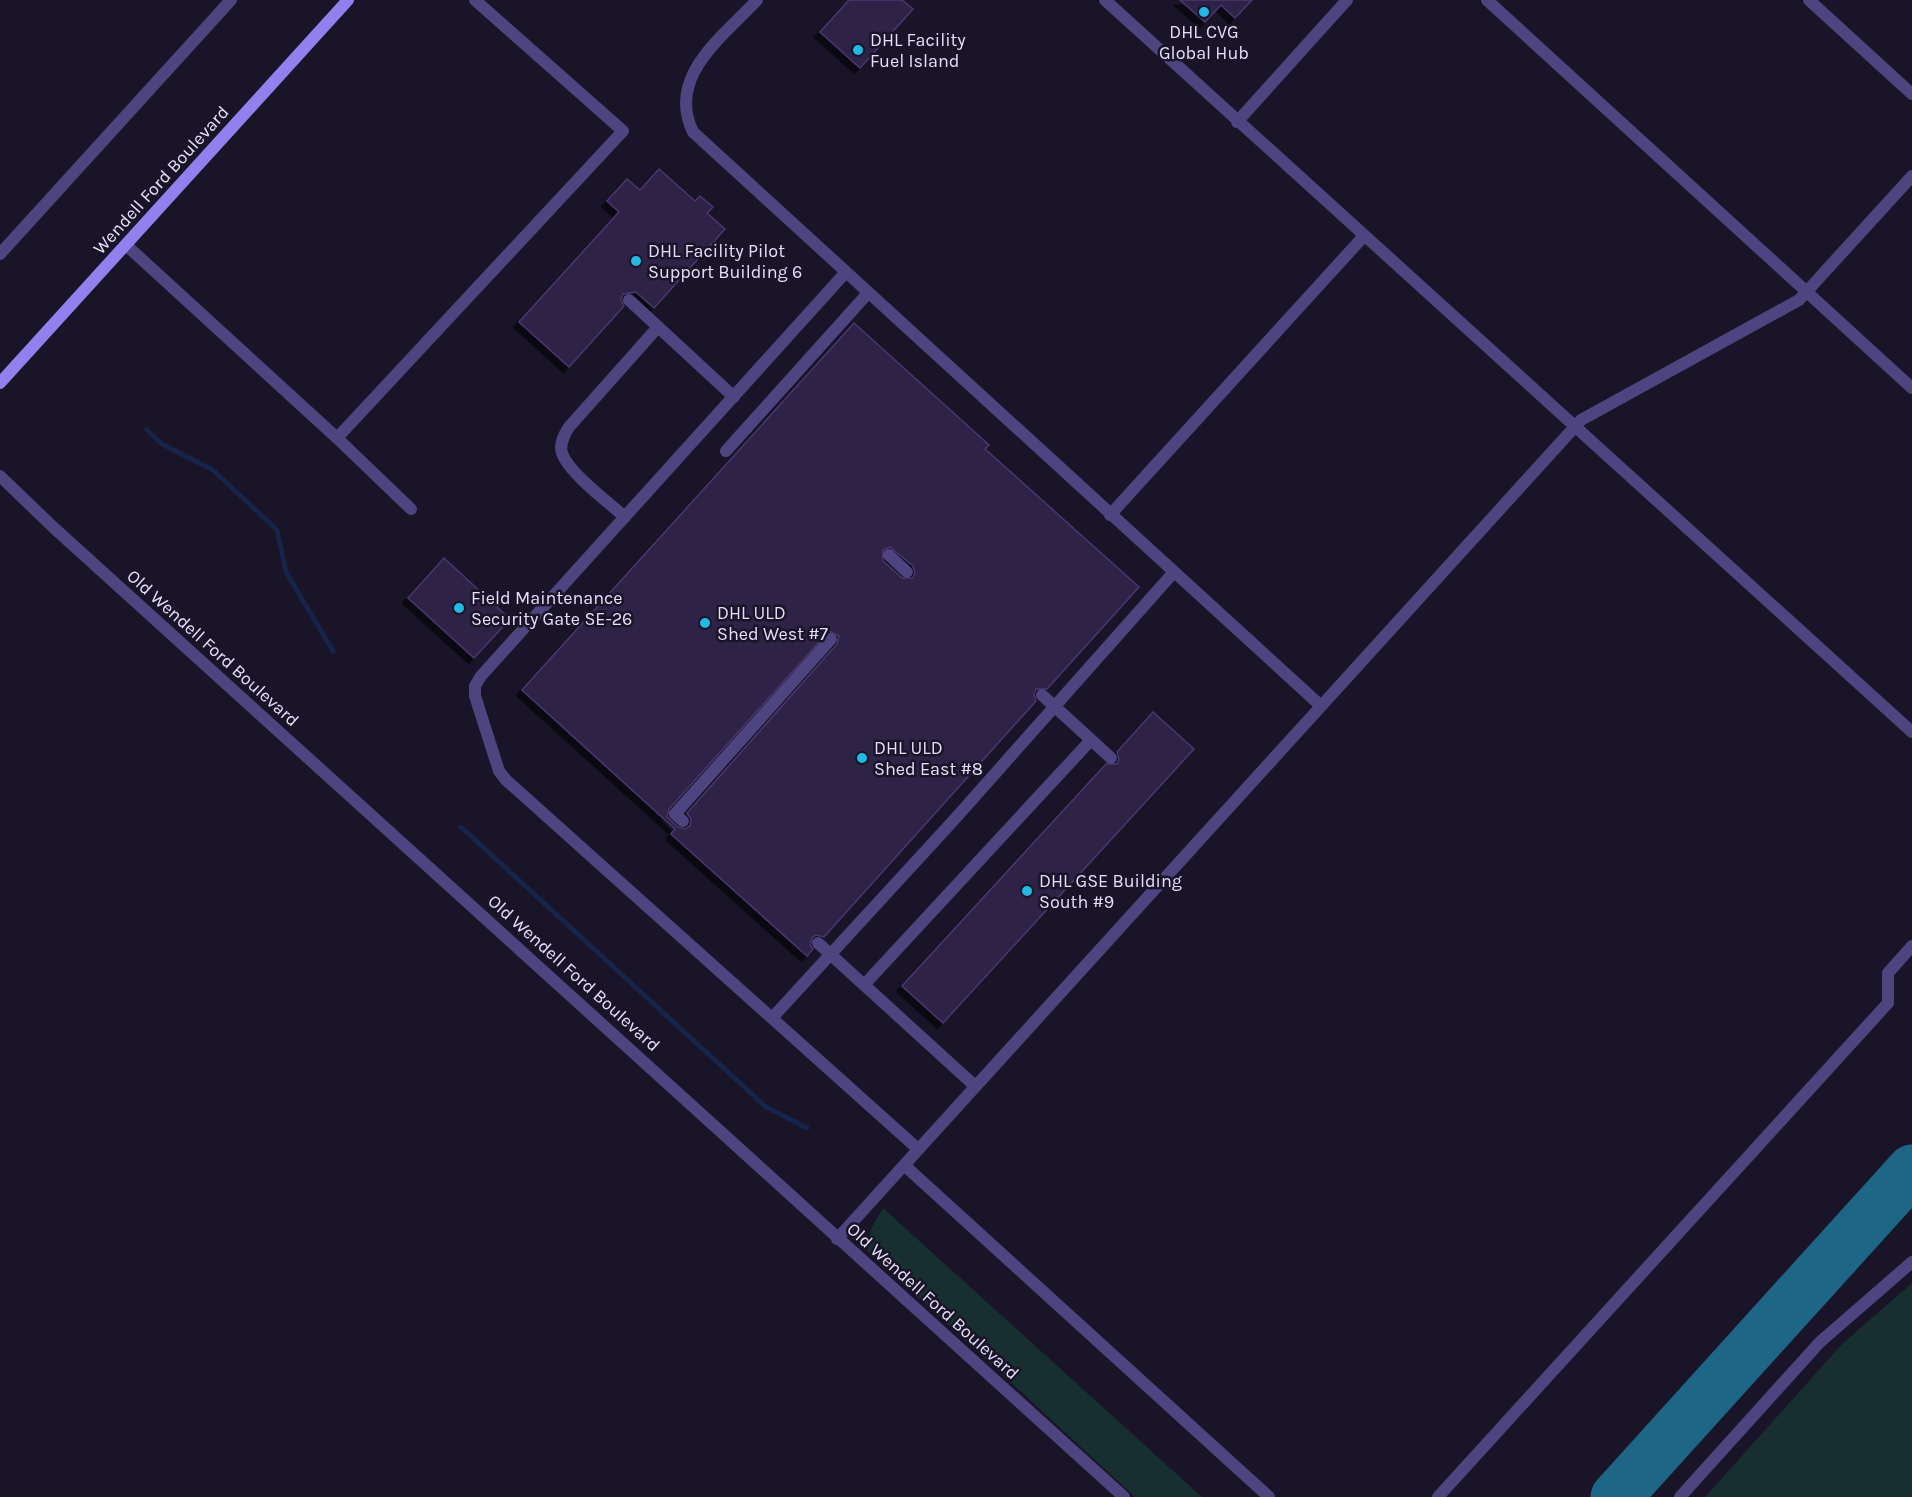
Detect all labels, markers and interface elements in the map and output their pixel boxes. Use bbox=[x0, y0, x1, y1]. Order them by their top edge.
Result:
marker: DHL CVG Global Hub bbox=[1197, 5, 1211, 19]
place label: DHL CVG Global Hub bbox=[1159, 21, 1249, 64]
place label: DHL Facility Fuel Island bbox=[870, 29, 966, 72]
marker: DHL Facility Fuel Island bbox=[851, 43, 865, 57]
street label: Wendell Ford Boulevard bbox=[88, 101, 234, 259]
place label: DHL Facility Pilot Support Building 6 bbox=[648, 240, 802, 283]
marker: DHL Facility Pilot Support Building 6 bbox=[629, 254, 643, 268]
street label: Old Wendell Ford Boulevard bbox=[122, 565, 304, 731]
place label: Field Maintenance Security Gate SE-26 bbox=[471, 587, 632, 630]
marker: Field Maintenance Security Gate SE-26 bbox=[452, 601, 466, 615]
place label: DHL ULD Shed West #7 bbox=[717, 602, 828, 645]
marker: DHL ULD Shed West #7 bbox=[698, 616, 712, 630]
place label: DHL ULD Shed East #8 bbox=[874, 737, 983, 780]
marker: DHL ULD Shed East #8 bbox=[855, 751, 869, 765]
place label: DHL GSE Building South #9 bbox=[1039, 870, 1182, 913]
marker: DHL GSE Building South #9 bbox=[1020, 884, 1034, 898]
street label: Old Wendell Ford Boulevard bbox=[483, 890, 665, 1056]
street label: Old Wendell Ford Boulevard bbox=[842, 1218, 1024, 1384]

